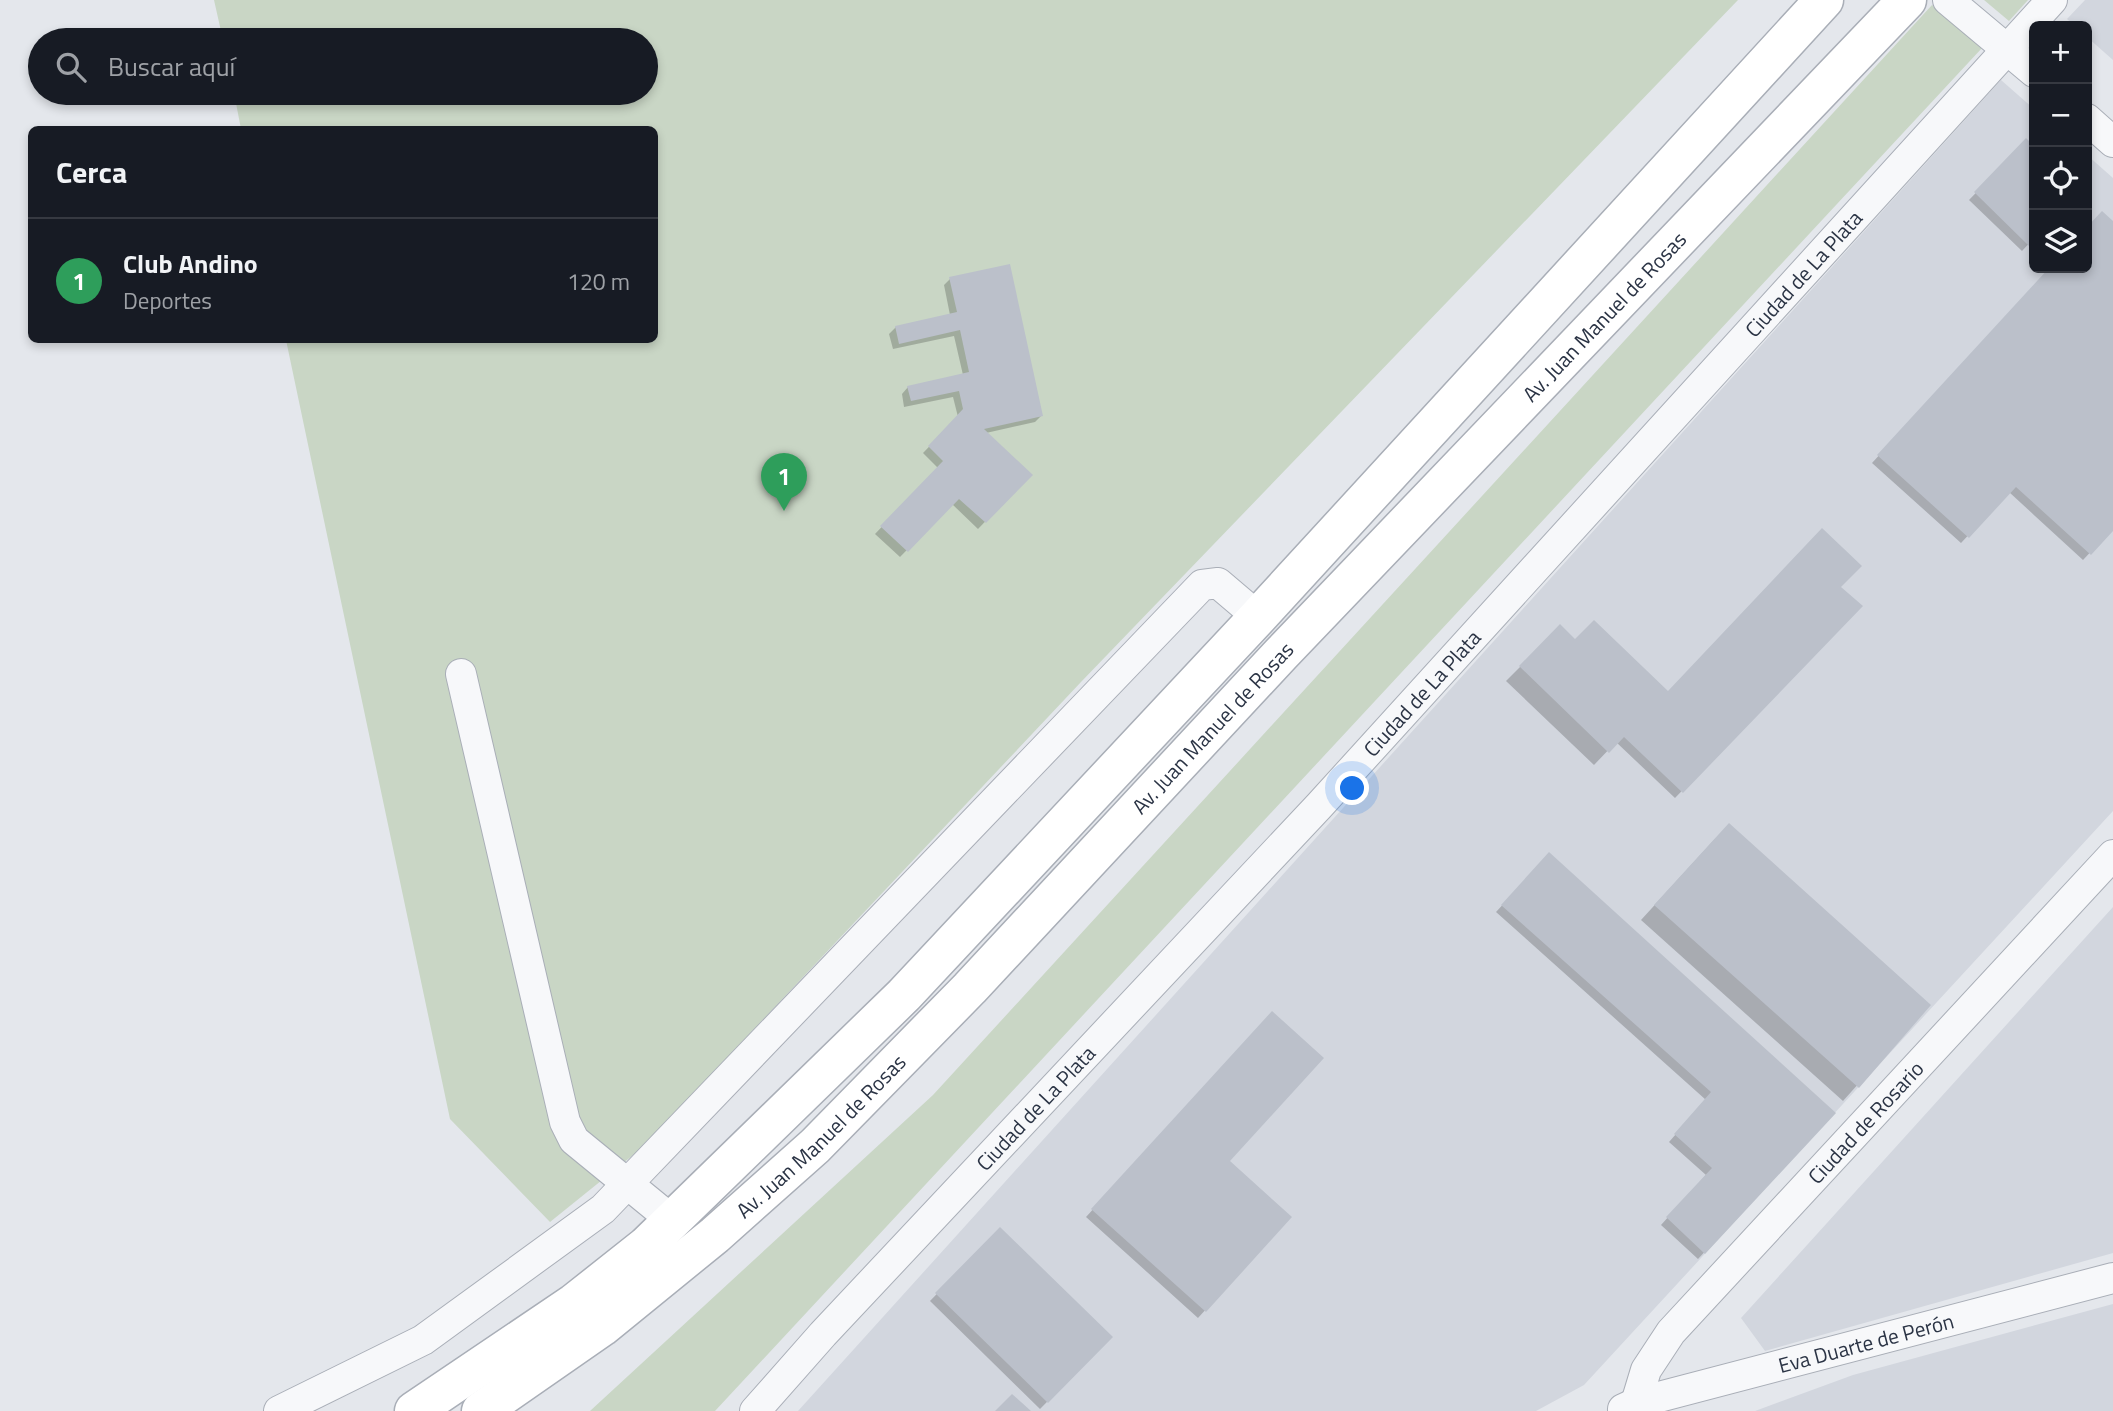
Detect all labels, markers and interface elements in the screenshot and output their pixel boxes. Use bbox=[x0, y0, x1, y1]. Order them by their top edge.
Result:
map controls bbox=[2029, 21, 2092, 273]
button: + bbox=[2029, 21, 2092, 84]
search box bbox=[28, 28, 658, 105]
text: Buscar aquí bbox=[108, 47, 235, 86]
icon: search bbox=[52, 48, 90, 86]
button: − bbox=[2029, 84, 2092, 147]
button: locate bbox=[2029, 147, 2092, 210]
text: Cerca bbox=[56, 149, 127, 195]
street label: Ciudad de La Plata bbox=[1737, 202, 1870, 344]
button: layers bbox=[2029, 210, 2092, 273]
street label: Av. Juan Manuel de Rosas bbox=[1515, 224, 1694, 409]
text: Club Andino bbox=[123, 244, 258, 283]
text: 1 bbox=[73, 264, 85, 299]
text: 120 m bbox=[567, 264, 630, 299]
text: Deportes bbox=[123, 283, 212, 318]
pin: 1 bbox=[761, 453, 807, 511]
street label: Ciudad de La Plata bbox=[1356, 622, 1488, 764]
street label: Av. Juan Manuel de Rosas bbox=[1124, 634, 1301, 821]
your location bbox=[1335, 771, 1369, 805]
street label: Ciudad de La Plata bbox=[968, 1038, 1103, 1178]
street label: Av. Juan Manuel de Rosas bbox=[729, 1046, 913, 1225]
street label: Ciudad de Rosario bbox=[1800, 1053, 1931, 1191]
street label: Eva Duarte de Perón bbox=[1775, 1304, 1957, 1381]

